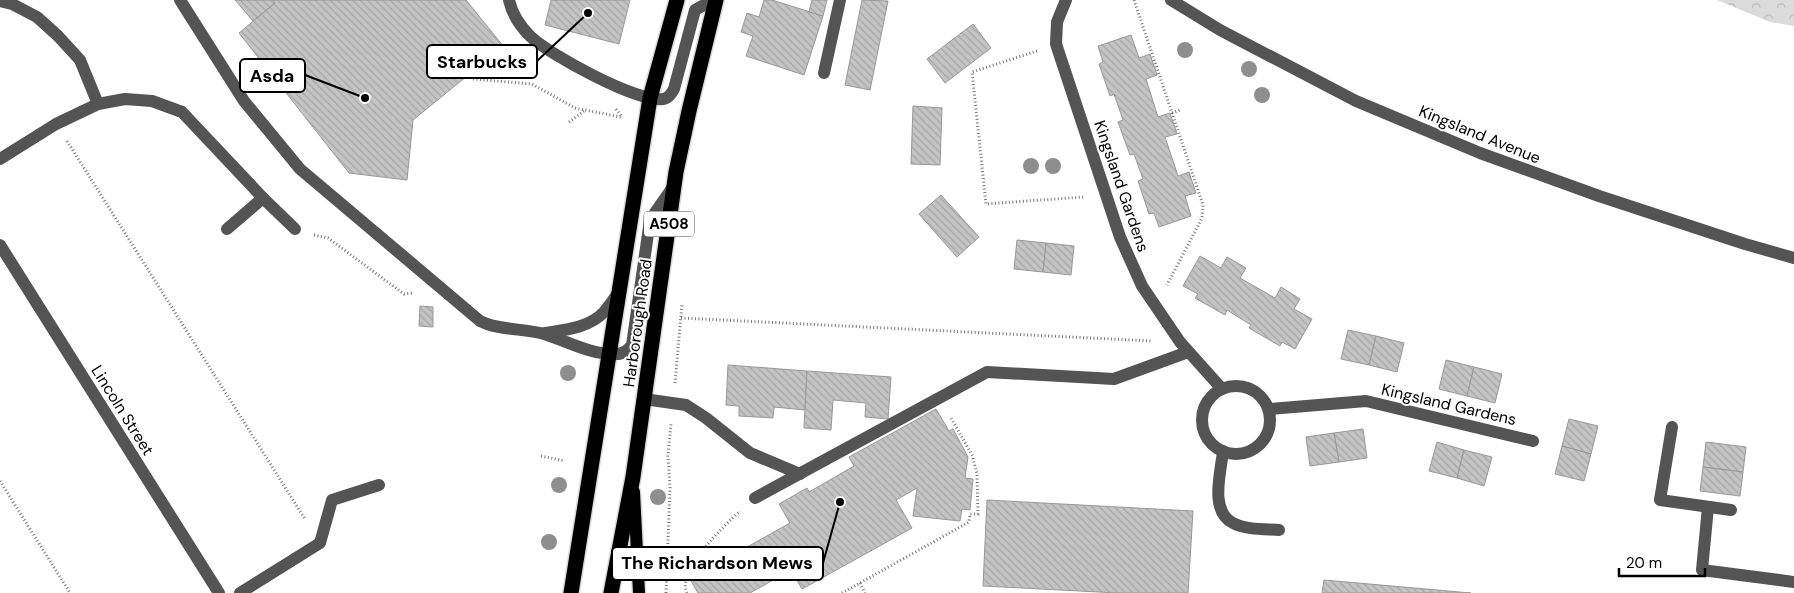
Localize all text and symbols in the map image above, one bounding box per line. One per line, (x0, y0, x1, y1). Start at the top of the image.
callout: Starbucks (427, 45, 537, 78)
text: Starbucks (437, 50, 527, 74)
callout: Asda (240, 59, 305, 92)
text: Asda (250, 64, 294, 88)
street label: Kingsland Avenue (1416, 100, 1544, 168)
street label: Kingsland Gardens (1089, 118, 1154, 255)
road number: A508 (644, 212, 694, 236)
street label: Harborough Road (618, 258, 657, 388)
street label: Lincoln Street (87, 361, 159, 459)
street label: Kingsland Gardens (1379, 379, 1518, 430)
scale bar (1619, 546, 1705, 578)
callout: The Richardson Mews (612, 547, 823, 580)
text: The Richardson Mews (621, 551, 813, 575)
text: 20 m (1626, 553, 1662, 573)

